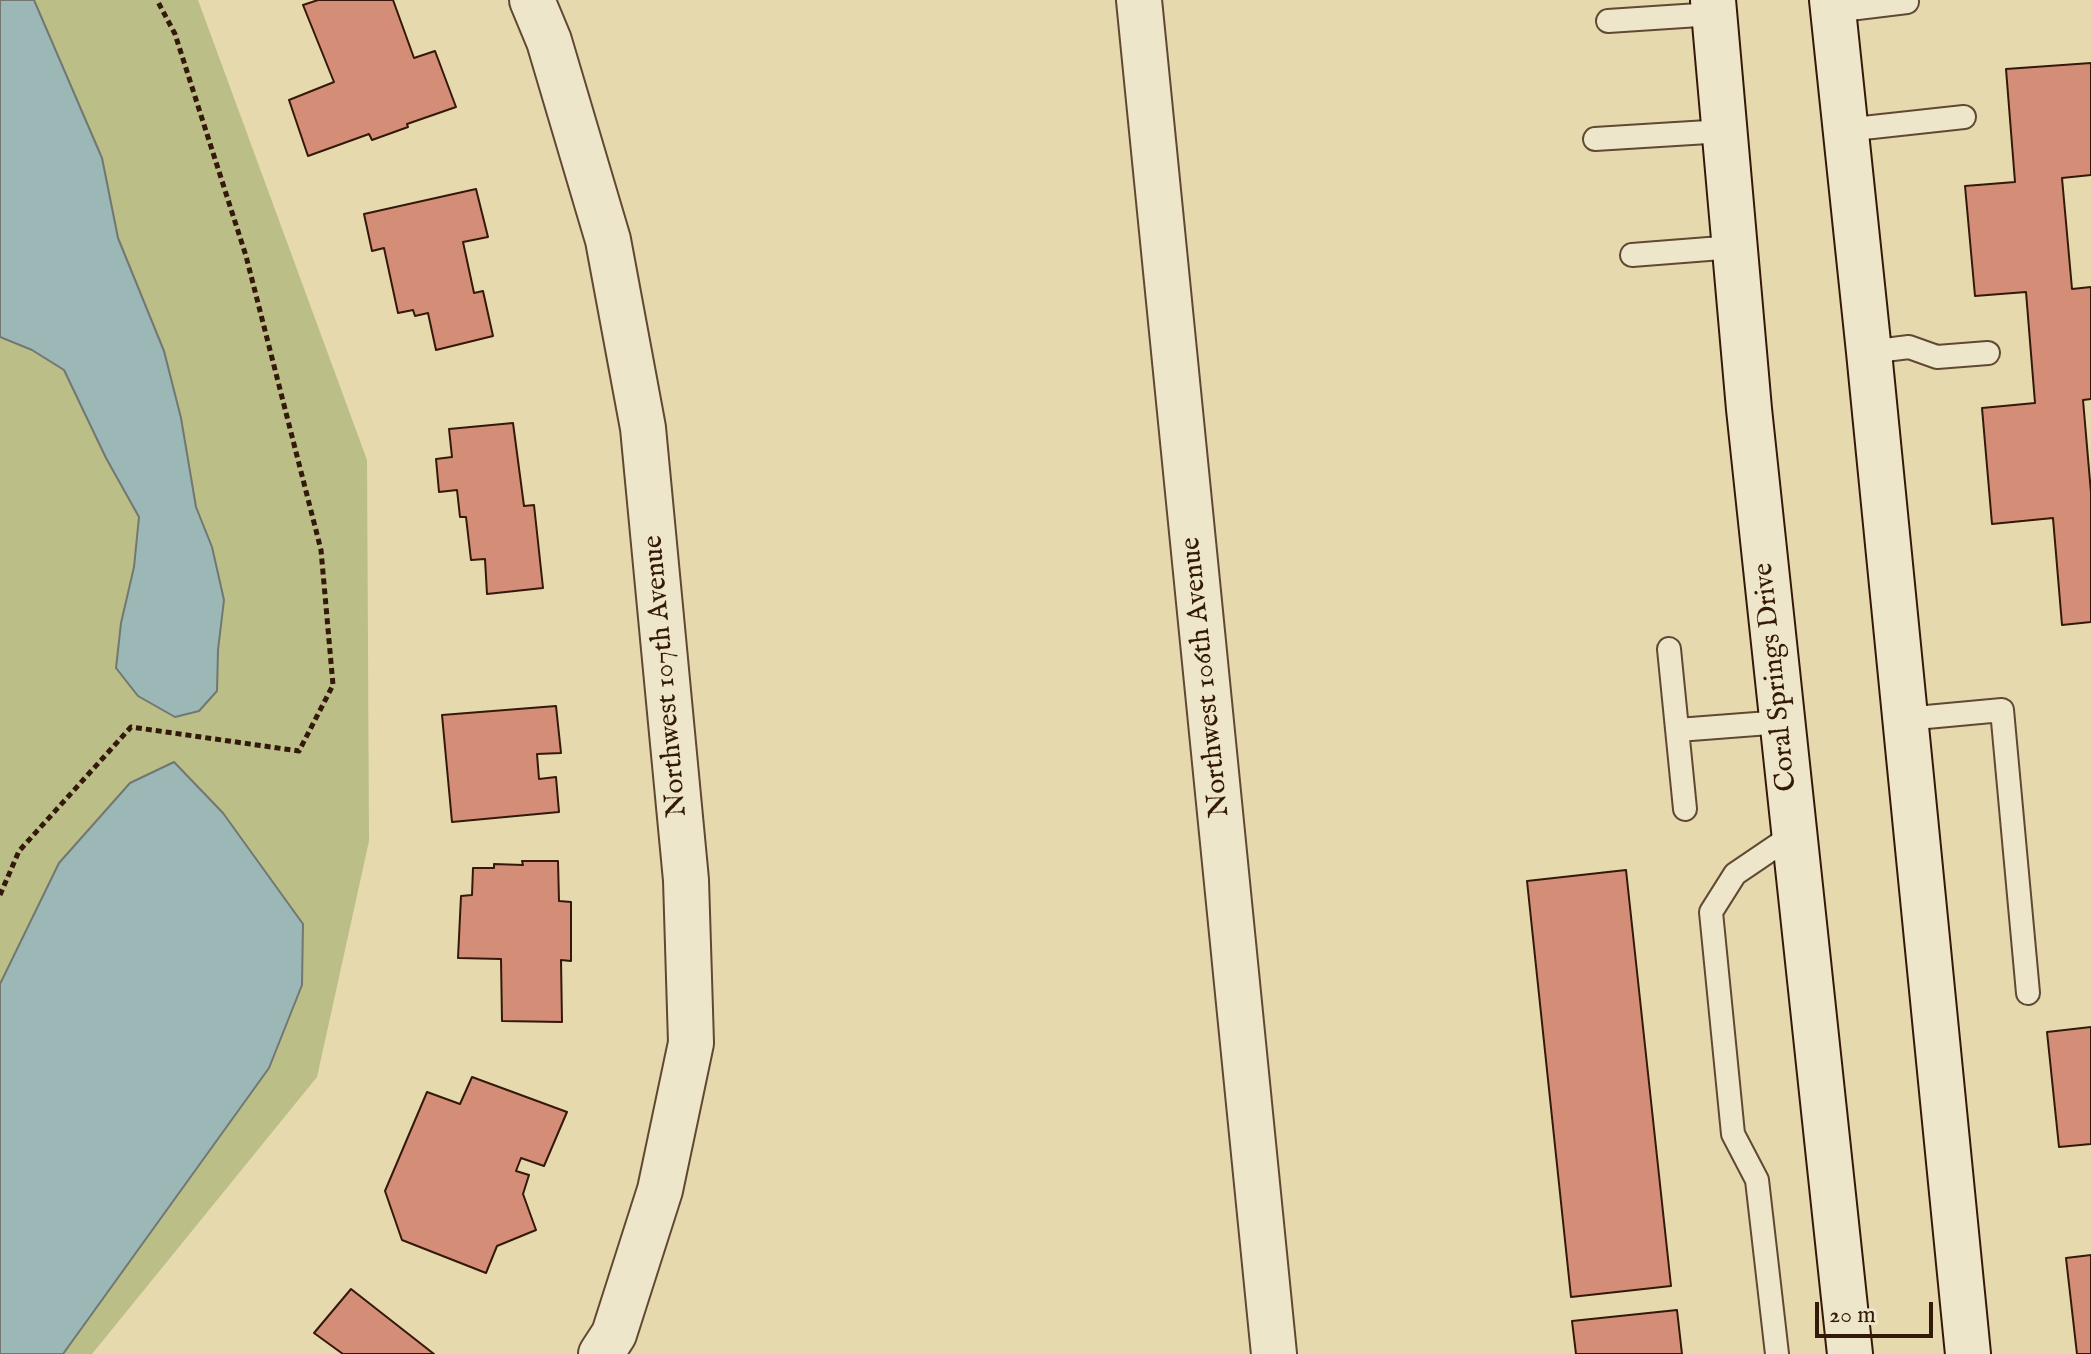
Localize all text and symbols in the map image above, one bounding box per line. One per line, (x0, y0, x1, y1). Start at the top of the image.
street label: Northwest 107th Avenue (638, 534, 696, 818)
street label: Northwest 106th Avenue (1176, 535, 1238, 819)
street label: Coral Springs Drive (1748, 561, 1806, 793)
scale bar (1819, 1286, 1937, 1336)
text: 20 m (1829, 1300, 1876, 1331)

